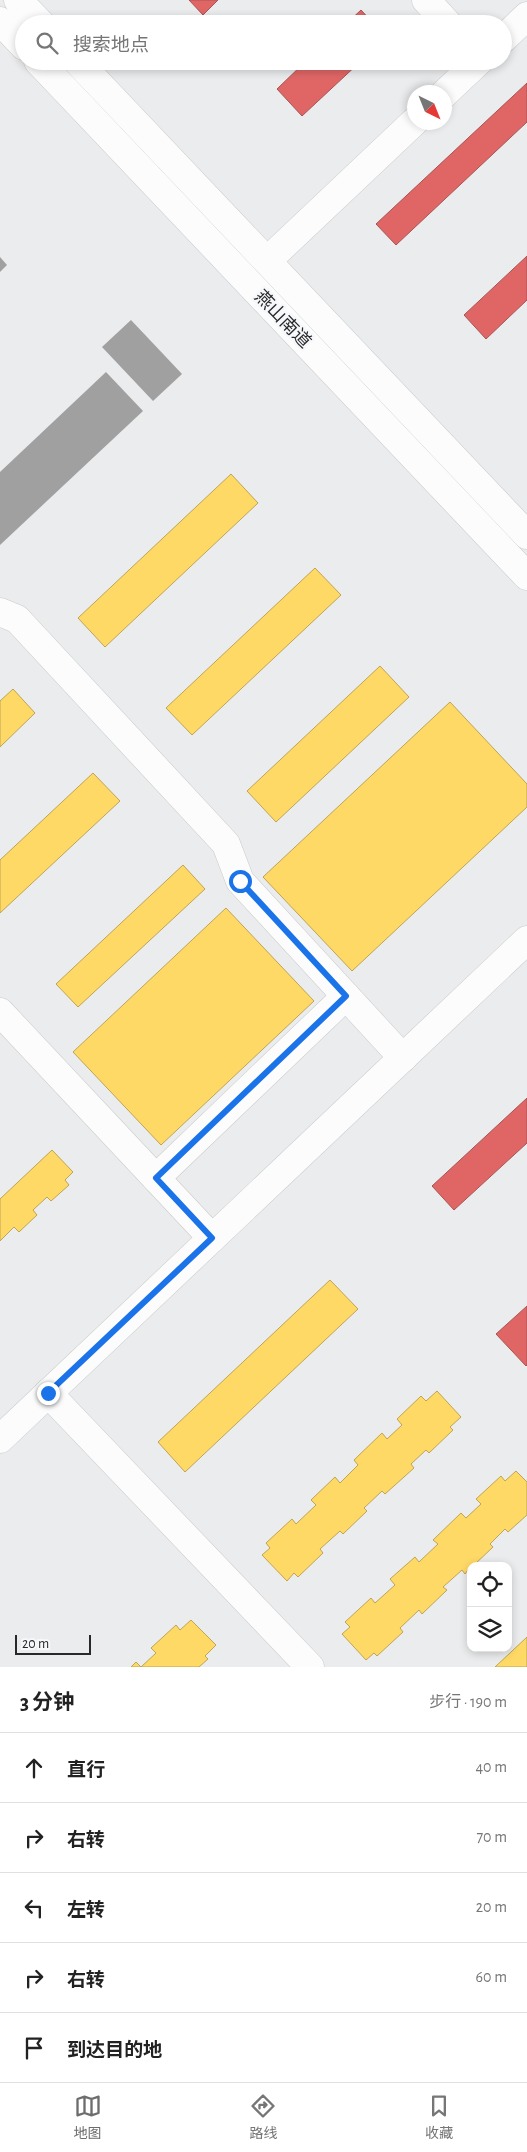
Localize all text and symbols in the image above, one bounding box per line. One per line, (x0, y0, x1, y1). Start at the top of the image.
search box (15, 15, 512, 70)
icon: search (33, 29, 61, 57)
text: 搜索地点 (73, 36, 149, 55)
north arrow (407, 85, 452, 130)
street label: 燕山南道 (251, 286, 315, 352)
route start (229, 870, 252, 893)
route end (37, 1382, 60, 1405)
map controls (467, 1562, 512, 1652)
button: locate (467, 1562, 512, 1607)
button: layers (467, 1607, 512, 1652)
scale bar (15, 1632, 91, 1655)
text: 20 m (22, 1637, 49, 1651)
text: 3 分钟 (20, 1692, 74, 1713)
text: 步行 · 190 m (429, 1694, 507, 1710)
icon: ahead (20, 1754, 48, 1782)
text: 40 m (475, 1759, 507, 1775)
text: 直行 (67, 1761, 105, 1780)
icon: right (20, 1824, 48, 1852)
text: 70 m (476, 1829, 507, 1845)
text: 右转 (67, 1831, 105, 1850)
icon: left (20, 1894, 48, 1922)
text: 20 m (476, 1899, 507, 1915)
text: 左转 (67, 1901, 105, 1920)
icon: right (20, 1964, 48, 1992)
text: 60 m (476, 1969, 507, 1985)
text: 右转 (67, 1971, 105, 1990)
icon: arrive (20, 2034, 48, 2062)
text: 到达目的地 (67, 2041, 162, 2060)
tab: 地图 (74, 2092, 102, 2143)
tab: 路线 (249, 2092, 277, 2143)
tab: 收藏 (425, 2092, 453, 2143)

